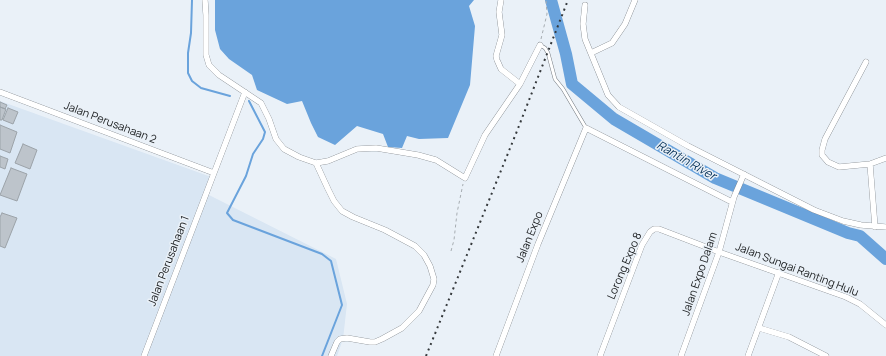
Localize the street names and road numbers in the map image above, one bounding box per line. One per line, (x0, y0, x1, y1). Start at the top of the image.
street label: Jalan Perusahaan 2 (62, 99, 158, 147)
street label: Jalan Expo (514, 210, 546, 264)
street label: Jalan Perusahaan 1 (146, 214, 192, 308)
street label: Lorong Expo 8 (605, 231, 645, 301)
street label: Jalan Expo Dalam (680, 231, 720, 317)
street label: Jalan Sungai Ranting Hulu (734, 240, 860, 300)

